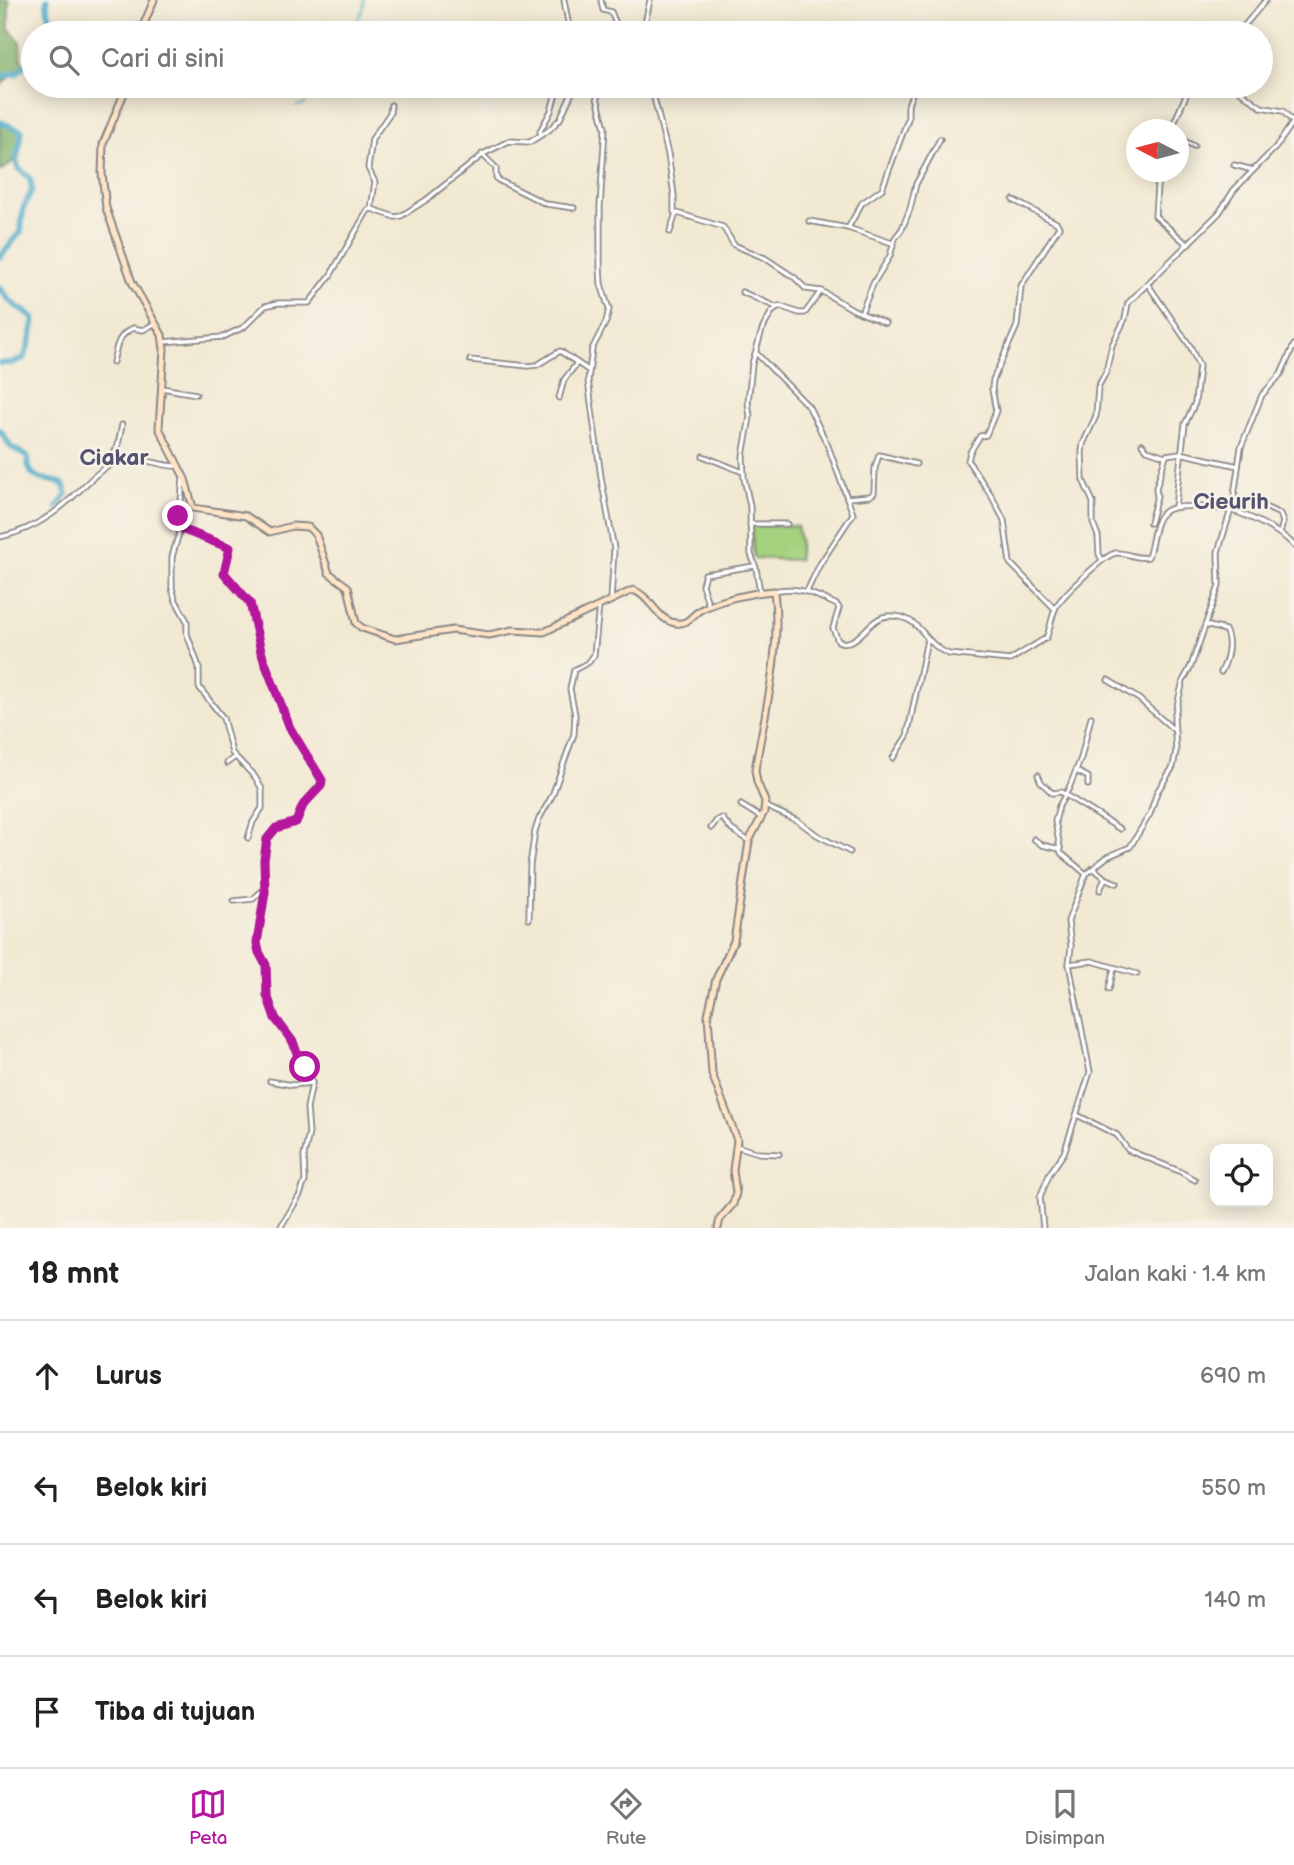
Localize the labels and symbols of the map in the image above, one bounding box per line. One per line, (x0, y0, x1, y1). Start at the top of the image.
north arrow (1126, 119, 1189, 182)
district label: Ciakar (79, 444, 149, 472)
district label: Cieurih (1193, 488, 1269, 516)
route end (162, 500, 193, 531)
route start (289, 1051, 320, 1082)

